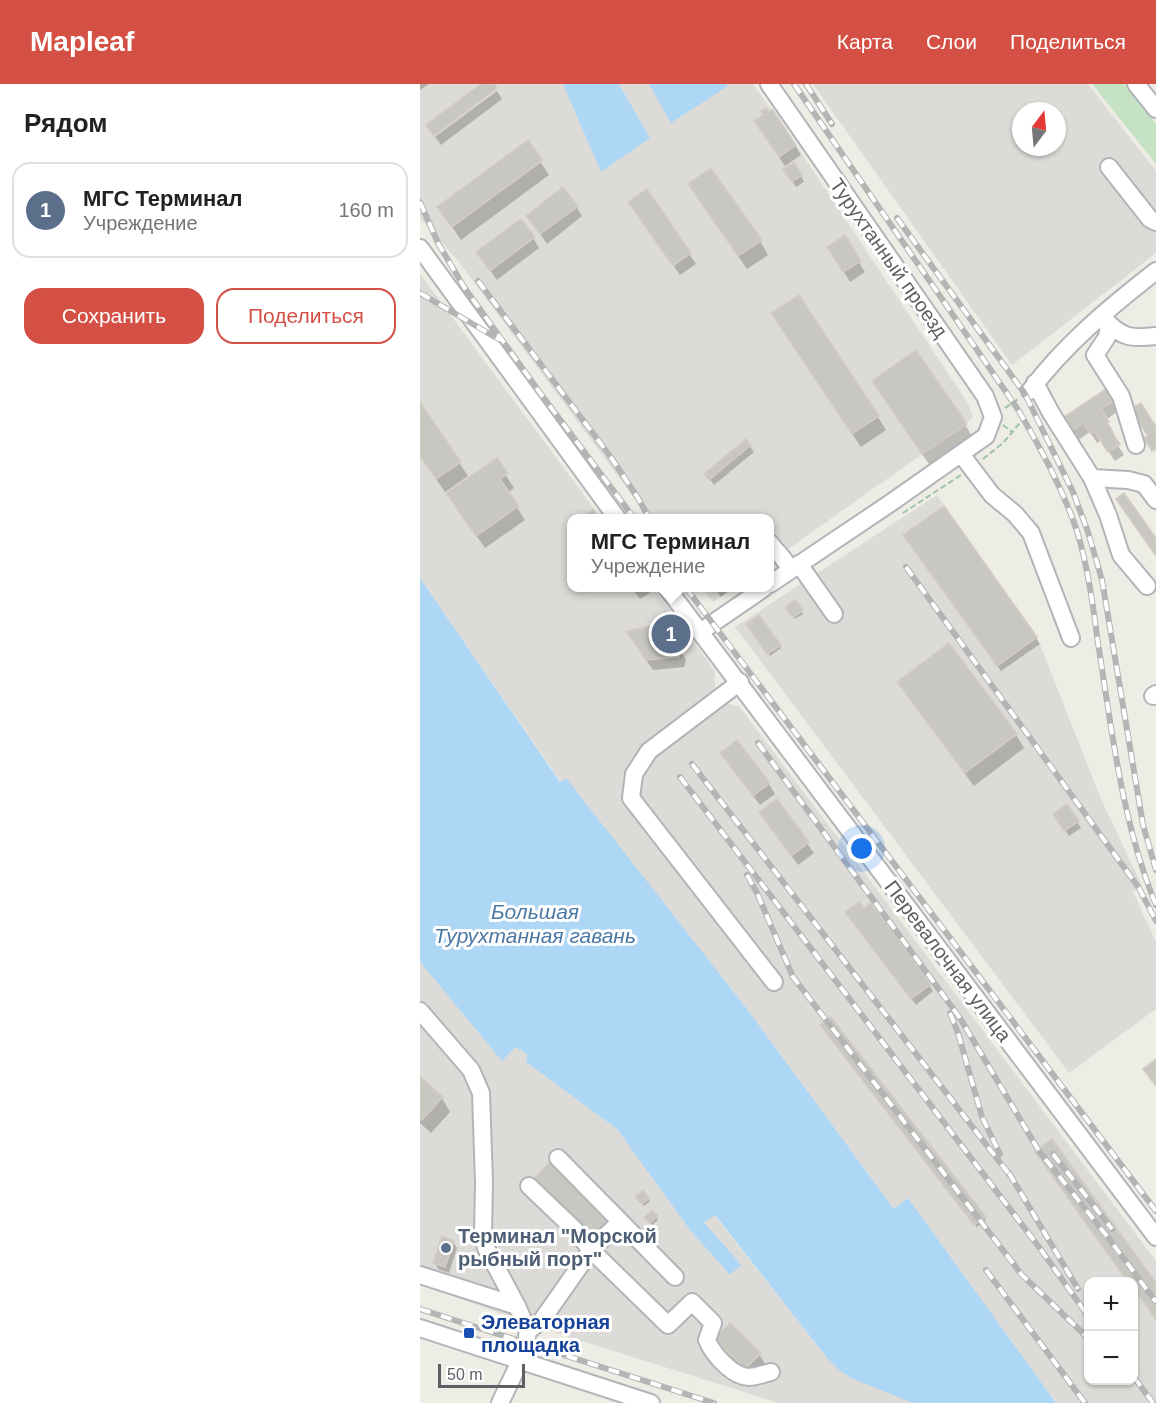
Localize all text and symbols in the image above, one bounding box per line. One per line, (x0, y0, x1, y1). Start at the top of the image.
text: Mapleaf (30, 26, 134, 57)
text: Карта (837, 30, 893, 53)
text: Слои (926, 30, 977, 53)
text: Поделиться (1010, 30, 1126, 53)
north arrow (1012, 102, 1066, 156)
text: Рядом (24, 108, 107, 138)
street label: Турухтанный проезд (826, 174, 952, 342)
text: МГС Терминал (83, 186, 243, 211)
text: 1 (40, 199, 51, 221)
text: 160 m (338, 199, 394, 221)
text: Учреждение (83, 212, 198, 234)
button: Сохранить (24, 288, 204, 344)
button: Поделиться (216, 288, 396, 344)
popup (567, 514, 774, 592)
text: МГС Терминал (591, 529, 750, 554)
text: Учреждение (591, 555, 705, 577)
pin: 1 (652, 612, 690, 656)
your location (847, 834, 876, 863)
street label: Перевалочная улица (880, 876, 1016, 1047)
water label: Большая Турухтанная гавань (434, 900, 636, 947)
place label: Терминал "Морской рыбный порт" (458, 1225, 657, 1270)
marker: Терминал "Морской рыбный порт" (439, 1241, 453, 1255)
map controls (1084, 1277, 1138, 1385)
button: + (1084, 1277, 1138, 1331)
place label: Элеваторная площадка (481, 1311, 610, 1356)
marker: Элеваторная площадка (462, 1326, 476, 1340)
button: − (1084, 1331, 1138, 1385)
scale bar (438, 1361, 525, 1388)
text: 50 m (447, 1366, 483, 1383)

